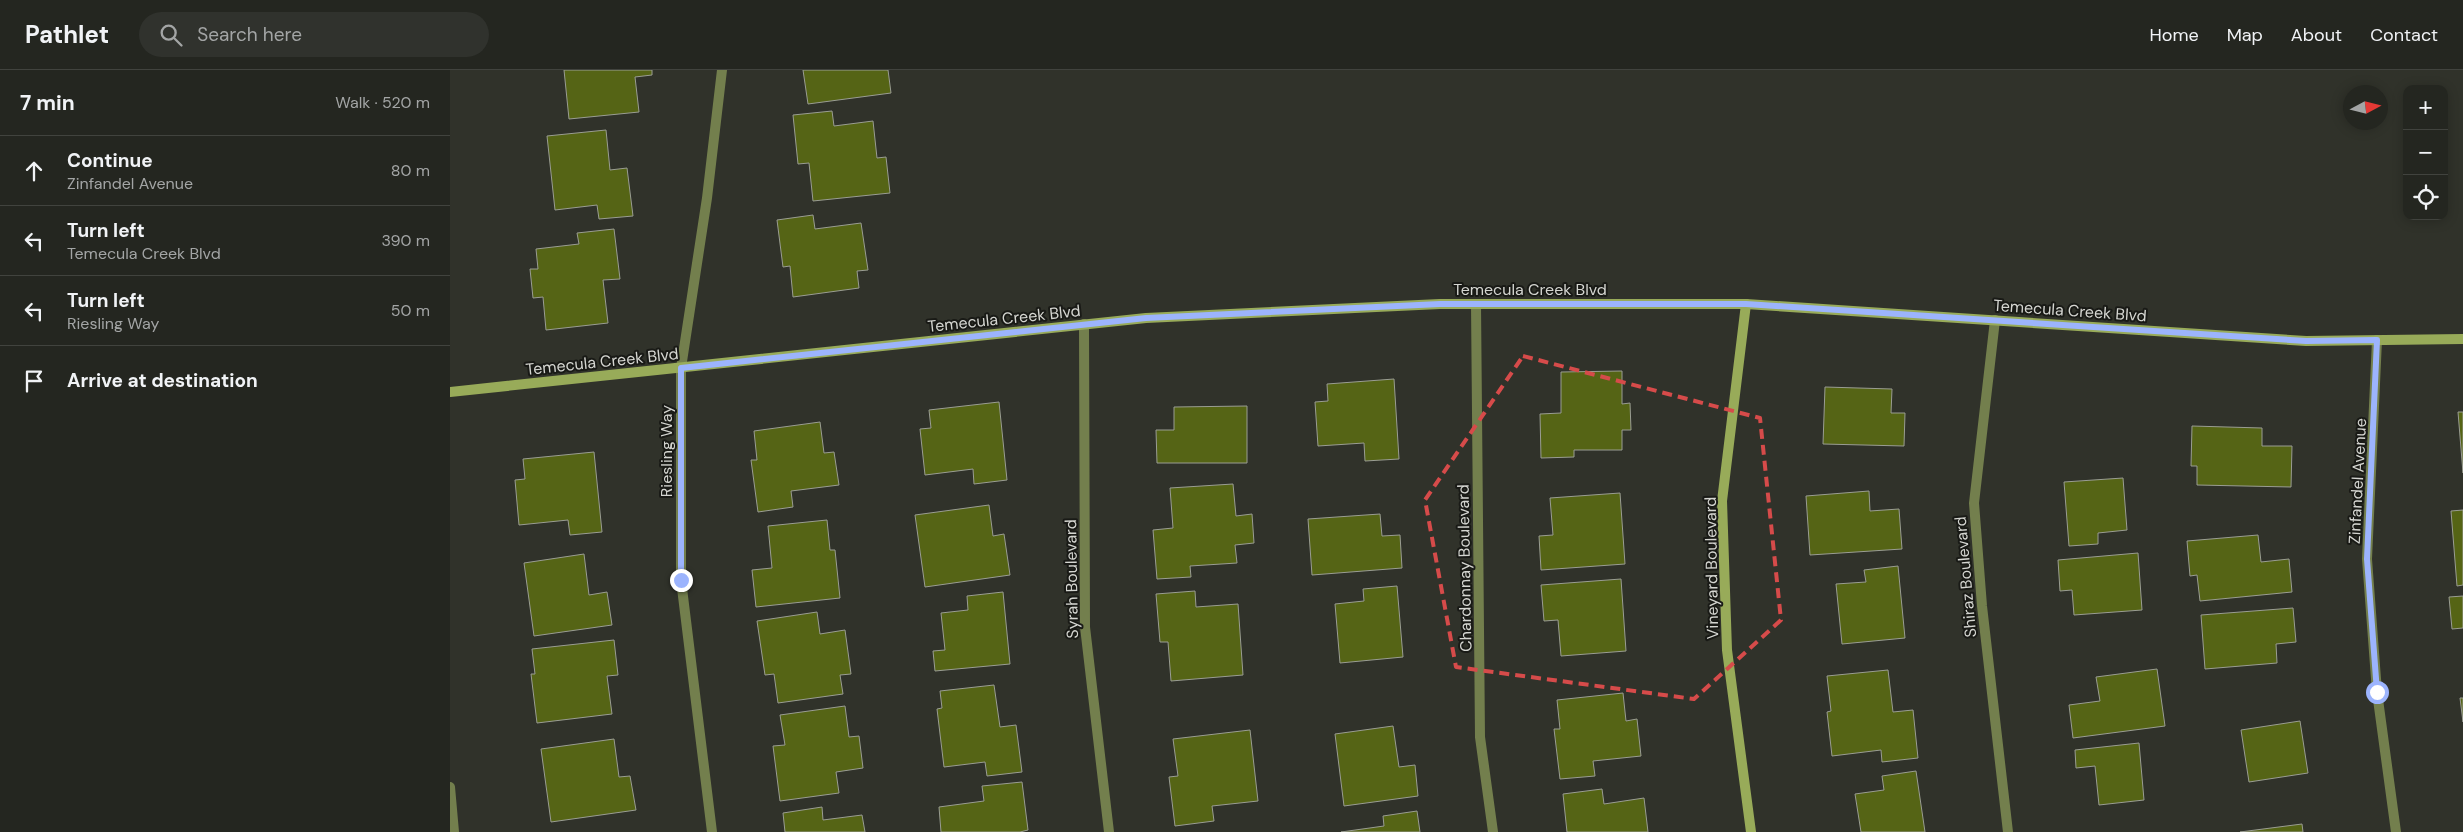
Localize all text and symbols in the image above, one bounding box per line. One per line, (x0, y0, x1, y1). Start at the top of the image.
search box (139, 12, 489, 57)
text: Pathlet (25, 19, 109, 50)
icon: search (157, 21, 185, 49)
text: Search here (197, 22, 302, 47)
text: Home (2149, 23, 2199, 47)
text: Map (2227, 23, 2263, 47)
text: About (2291, 23, 2342, 47)
text: Contact (2370, 23, 2438, 47)
north arrow (2343, 85, 2388, 130)
map controls (2403, 85, 2448, 220)
button: + (2403, 85, 2448, 130)
text: 7 min (20, 89, 75, 117)
text: Walk · 520 m (335, 92, 430, 113)
button: − (2403, 130, 2448, 175)
text: Continue (67, 148, 153, 173)
icon: ahead (20, 157, 48, 185)
text: 80 m (391, 160, 430, 181)
text: Zinfandel Avenue (67, 173, 193, 194)
button: locate (2403, 175, 2448, 220)
text: Turn left (67, 218, 145, 243)
icon: left (20, 227, 48, 255)
text: 390 m (382, 230, 430, 251)
text: Temecula Creek Blvd (67, 243, 221, 264)
street label: Temecula Creek Blvd (1453, 279, 1607, 300)
text: Turn left (67, 288, 145, 313)
street label: Temecula Creek Blvd (1993, 295, 2147, 326)
icon: left (20, 297, 48, 325)
text: 50 m (391, 300, 430, 321)
street label: Temecula Creek Blvd (927, 300, 1082, 337)
text: Riesling Way (67, 313, 159, 334)
street label: Temecula Creek Blvd (525, 343, 680, 380)
icon: arrive (20, 367, 48, 395)
text: Arrive at destination (67, 368, 258, 393)
street label: Riesling Way (656, 405, 677, 497)
street label: Zinfandel Avenue (2344, 418, 2371, 544)
street label: Chardonnay Boulevard (1453, 484, 1476, 652)
street label: Vineyard Boulevard (1700, 497, 1723, 639)
street label: Shiraz Boulevard (1950, 515, 1981, 638)
street label: Syrah Boulevard (1060, 519, 1083, 639)
route end (670, 569, 693, 592)
route start (2366, 681, 2389, 704)

